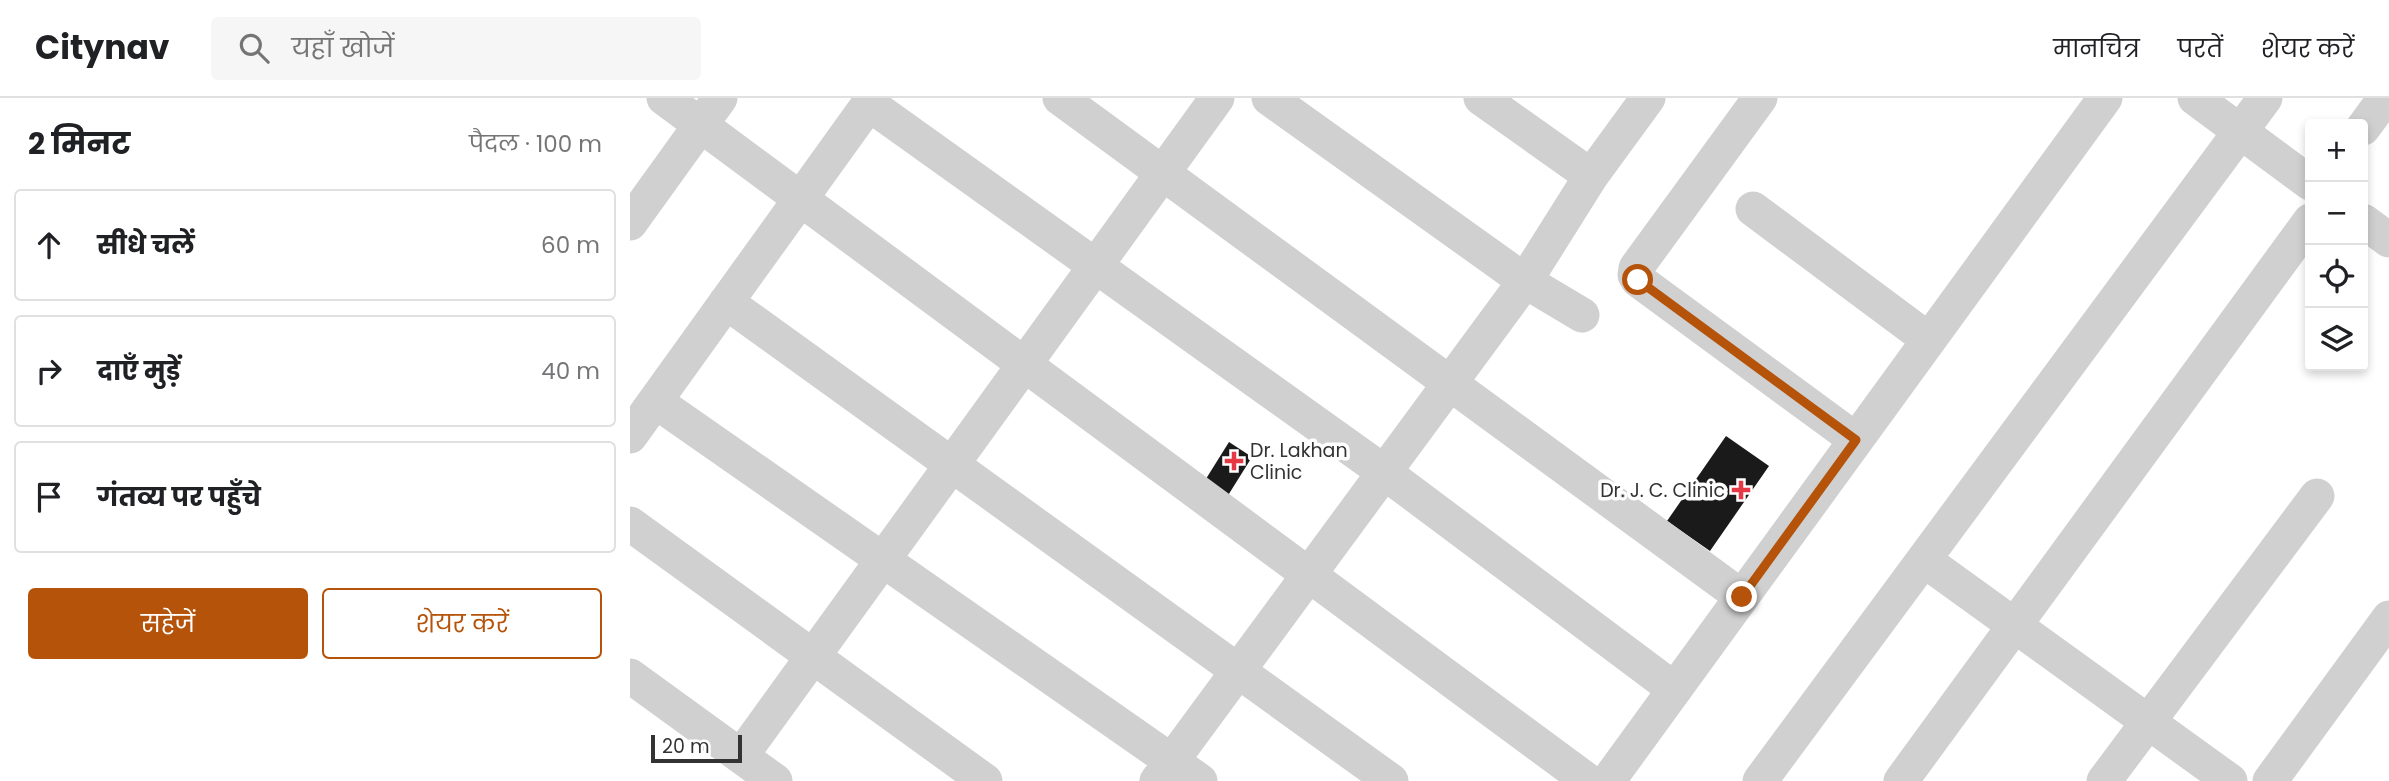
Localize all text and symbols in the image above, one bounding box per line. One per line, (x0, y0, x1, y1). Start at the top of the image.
search box (211, 17, 701, 80)
text: Citynav (35, 24, 169, 71)
icon: search (235, 29, 273, 67)
text: यहाँ खोजें (291, 30, 394, 66)
text: मानचित्र (2053, 32, 2140, 65)
text: परतें (2178, 32, 2223, 65)
text: शेयर करें (2261, 32, 2354, 65)
map controls (2305, 119, 2368, 371)
button: + (2305, 119, 2368, 182)
text: 2 मिनट (28, 122, 130, 165)
text: पैदल · 100 m (469, 128, 602, 160)
button: − (2305, 182, 2368, 245)
icon: ahead (30, 226, 68, 264)
text: सीधे चलें (97, 227, 195, 263)
text: 60 m (541, 229, 600, 261)
button: locate (2305, 245, 2368, 308)
route start (1622, 264, 1653, 295)
button: layers (2305, 308, 2368, 371)
icon: right (30, 352, 68, 390)
text: दाएँ मुड़ें (97, 353, 180, 389)
text: 40 m (541, 355, 600, 387)
place label: Dr. Lakhan Clinic (1250, 437, 1348, 486)
marker: Dr. Lakhan Clinic (1224, 451, 1244, 471)
place label: Dr. J. C. Clinic (1600, 477, 1725, 504)
icon: arrive (30, 478, 68, 516)
text: गंतव्य पर पहुँचे (97, 479, 261, 515)
marker: Dr. J. C. Clinic (1731, 480, 1751, 500)
route end (1726, 581, 1757, 612)
button: सहेजें (28, 588, 308, 659)
button: शेयर करें (322, 588, 602, 659)
scale bar (651, 732, 742, 764)
text: 20 m (662, 733, 710, 760)

